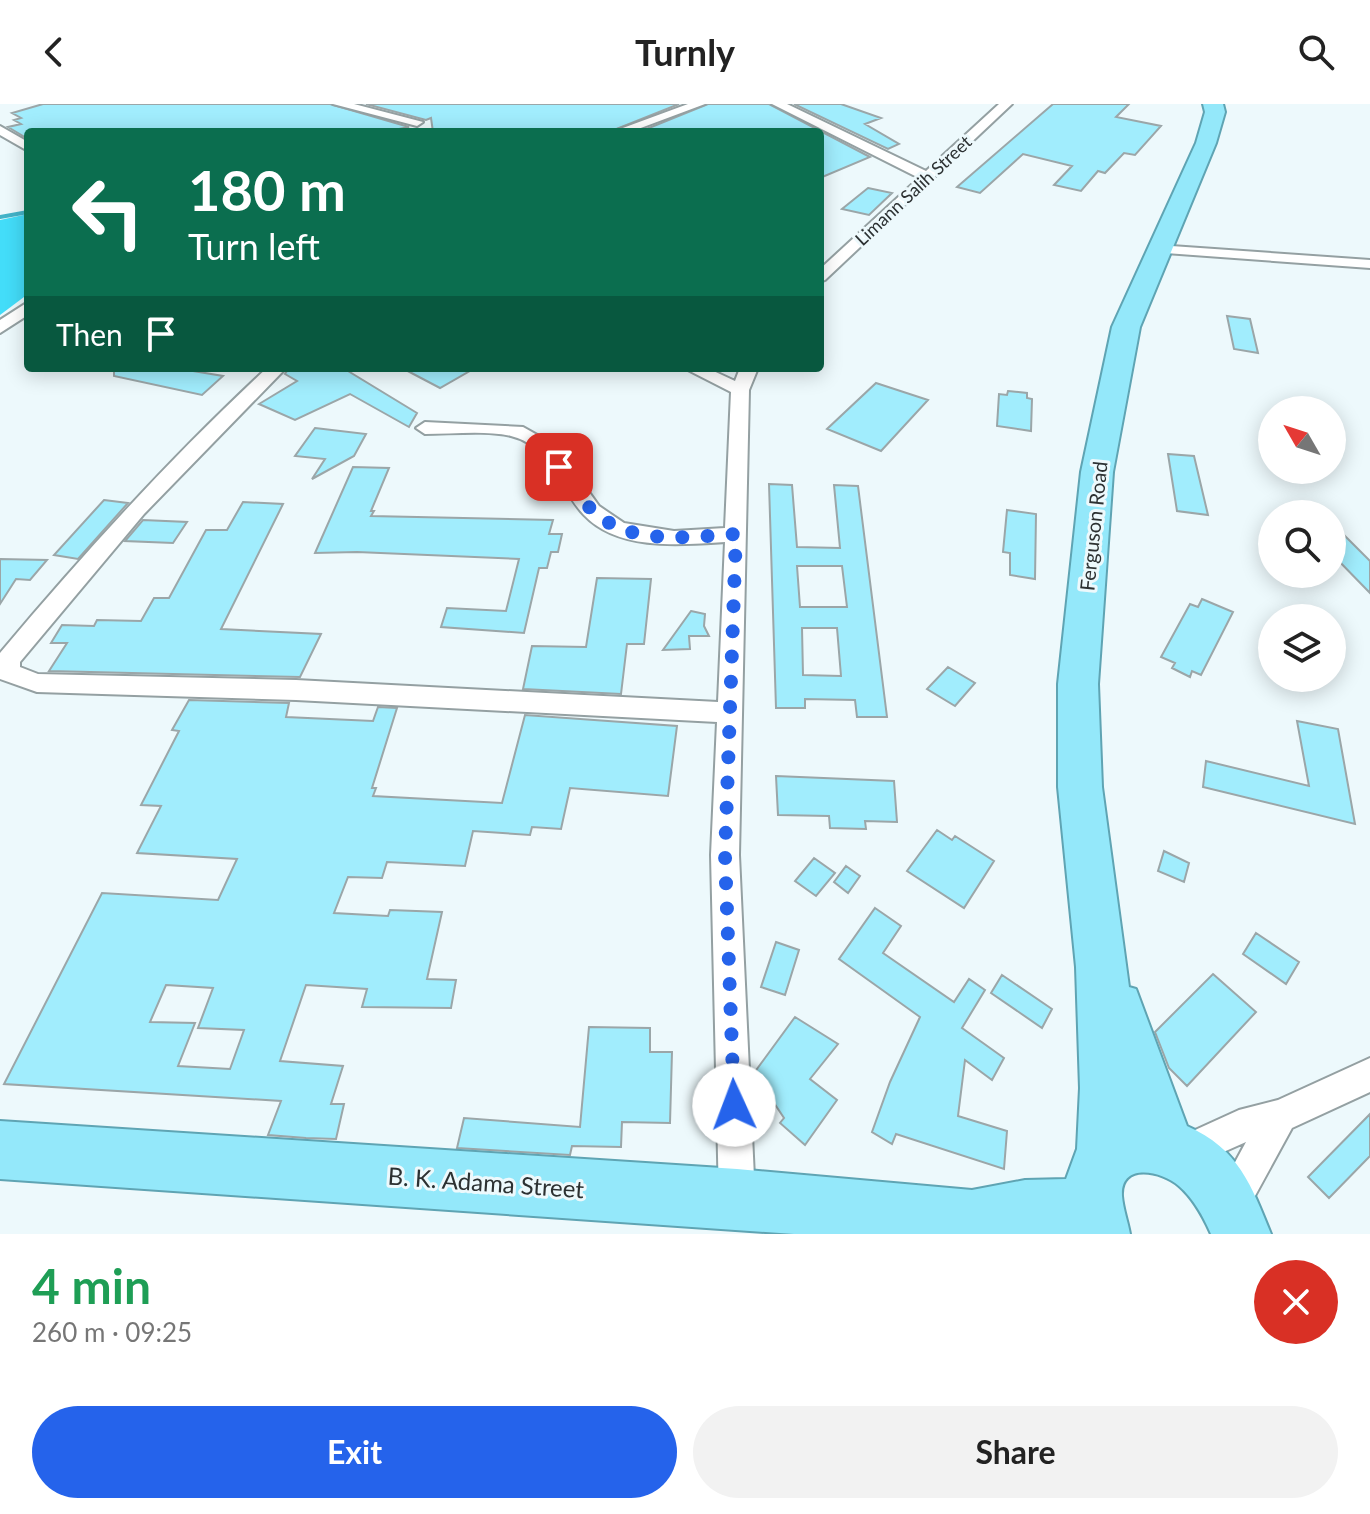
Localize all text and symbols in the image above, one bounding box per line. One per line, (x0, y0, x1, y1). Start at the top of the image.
icon: back (32, 30, 76, 74)
text: Turnly (635, 30, 735, 74)
icon: search (1294, 30, 1338, 74)
street label: Limann Salih Street (850, 130, 976, 250)
text: 180 m (188, 156, 346, 223)
icon: left (56, 160, 160, 264)
text: Turn left (188, 224, 320, 268)
icon: arrive (139, 312, 183, 356)
text: Then (56, 316, 123, 352)
north arrow (1258, 396, 1346, 484)
map controls (1258, 396, 1346, 692)
pin (525, 433, 593, 501)
icon: arrive (537, 445, 581, 489)
street label: Ferguson Road (1074, 460, 1112, 592)
button: search (1258, 500, 1346, 588)
button: layers (1258, 604, 1346, 692)
position arrow (692, 1063, 776, 1147)
street label: B. K. Adama Street (387, 1161, 585, 1203)
text: 4 min (32, 1257, 151, 1314)
button: close (1254, 1260, 1338, 1344)
text: 260 m · 09:25 (32, 1316, 192, 1348)
button: Exit (32, 1406, 677, 1498)
button: Share (693, 1406, 1338, 1498)

